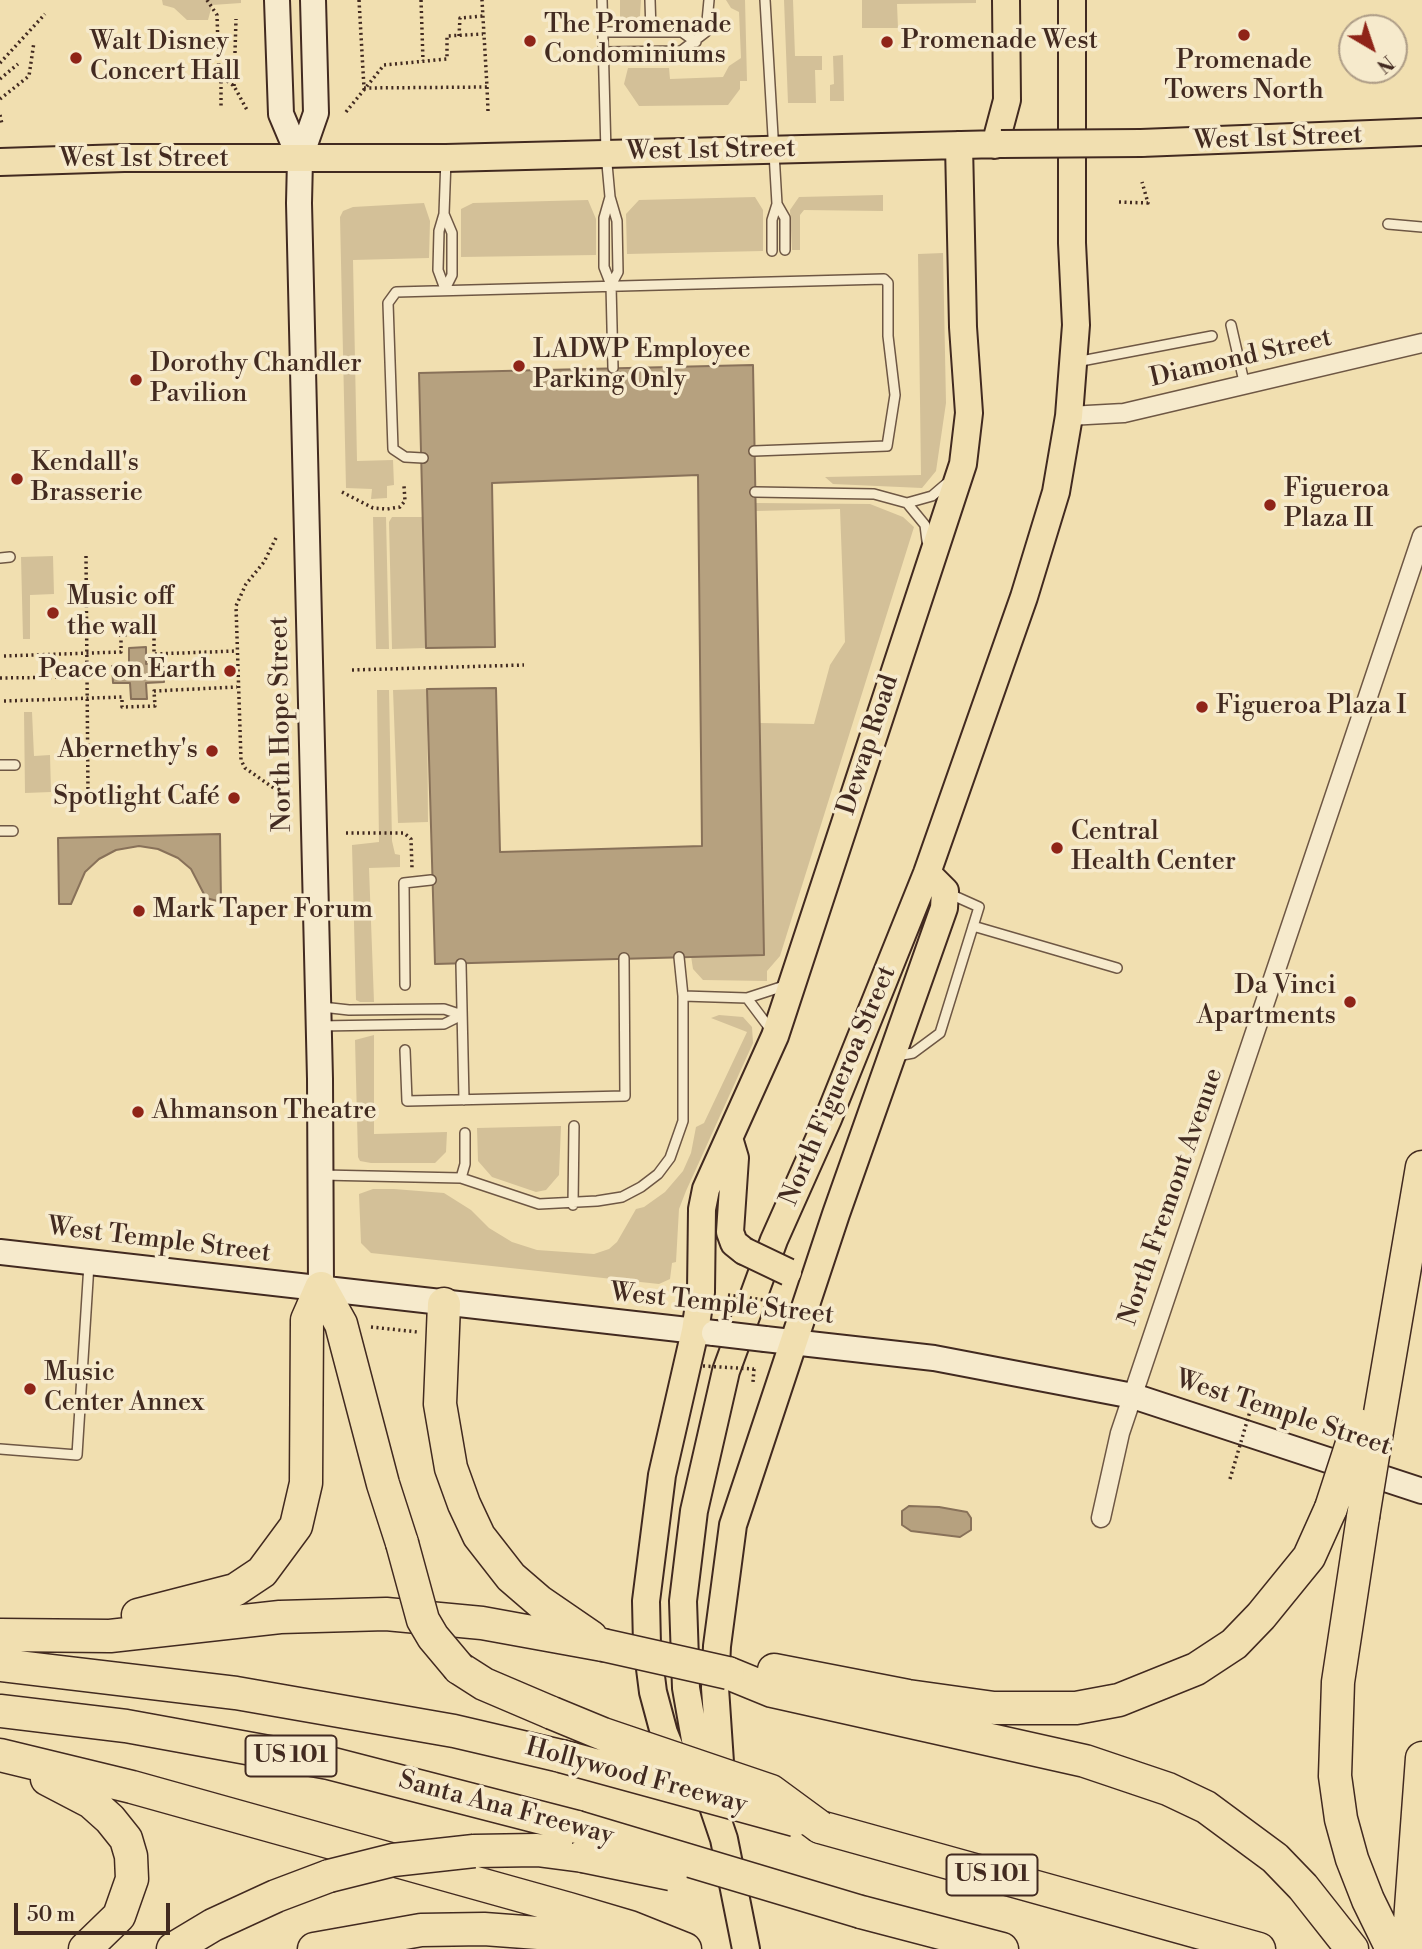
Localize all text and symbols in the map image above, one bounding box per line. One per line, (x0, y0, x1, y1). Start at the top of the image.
place label: The Promenade Condominiums (544, 10, 732, 72)
north arrow (1338, 14, 1408, 84)
place label: Promenade West (901, 26, 1098, 58)
place label: Walt Disney Concert Hall (90, 27, 240, 88)
marker: Promenade Towers North (1236, 27, 1252, 43)
marker: The Promenade Condominiums (522, 33, 538, 49)
marker: Promenade West (879, 34, 895, 50)
place label: Promenade Towers North (1164, 46, 1324, 108)
marker: Walt Disney Concert Hall (68, 50, 84, 66)
text: N (1372, 50, 1398, 78)
street label: West 1st Street (1193, 120, 1363, 158)
street label: West 1st Street (626, 134, 796, 168)
street label: West 1st Street (59, 144, 229, 176)
street label: Diamond Street (1147, 323, 1335, 395)
place label: LADWP Employee Parking Only (533, 335, 751, 396)
place label: Dorothy Chandler Pavilion (150, 349, 362, 410)
marker: LADWP Employee Parking Only (511, 358, 527, 374)
marker: Dorothy Chandler Pavilion (128, 372, 144, 388)
place label: Kendall's Brasserie (31, 448, 143, 510)
marker: Kendall's Brasserie (9, 471, 25, 487)
place label: Figueroa Plaza II (1284, 474, 1389, 536)
marker: Figueroa Plaza II (1262, 497, 1278, 513)
place label: Music off the wall (67, 582, 174, 644)
marker: Music off the wall (45, 605, 61, 621)
street label: North Hope Street (265, 616, 299, 832)
place label: Peace on Earth (38, 655, 216, 687)
marker: Peace on Earth (222, 663, 238, 679)
street label: Dewap Road (832, 671, 906, 819)
place label: Figueroa Plaza I (1216, 691, 1406, 723)
marker: Figueroa Plaza I (1194, 699, 1210, 715)
place label: Abernethy's (58, 735, 198, 767)
marker: Abernethy's (204, 743, 220, 759)
place label: Spotlight Café (53, 782, 220, 814)
marker: Spotlight Café (226, 790, 242, 806)
place label: Central Health Center (1071, 817, 1236, 878)
marker: Central Health Center (1049, 840, 1065, 856)
place label: Mark Taper Forum (153, 895, 373, 927)
marker: Mark Taper Forum (131, 903, 147, 919)
street label: North Figueroa Street (774, 961, 904, 1211)
place label: Da Vinci Apartments (1197, 971, 1336, 1032)
marker: Da Vinci Apartments (1342, 994, 1358, 1010)
street label: North Fremont Avenue (1113, 1064, 1231, 1330)
place label: Ahmanson Theatre (152, 1096, 377, 1128)
marker: Ahmanson Theatre (130, 1104, 146, 1120)
street label: West Temple Street (46, 1212, 272, 1270)
street label: West Temple Street (609, 1278, 835, 1332)
place label: Music Center Annex (44, 1358, 204, 1420)
street label: West Temple Street (1171, 1364, 1395, 1464)
marker: Music Center Annex (22, 1381, 38, 1397)
street label: Hollywood Freeway (522, 1732, 750, 1822)
road number: US 101 (246, 1736, 336, 1776)
street label: Santa Ana Freeway (395, 1765, 617, 1853)
road number: US 101 (946, 1854, 1038, 1896)
scale bar (18, 1890, 173, 1934)
text: 50 m (27, 1902, 75, 1928)

